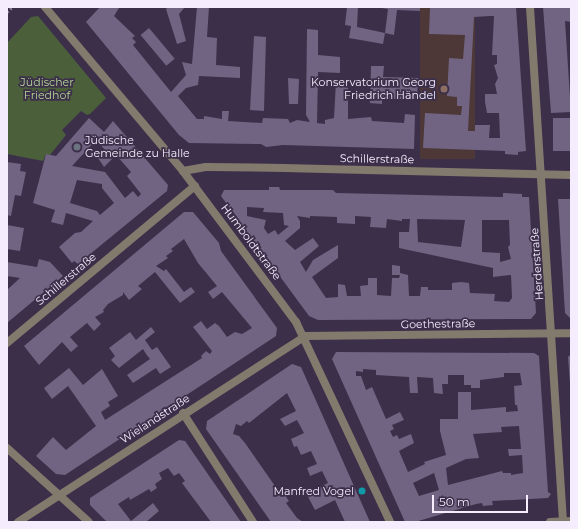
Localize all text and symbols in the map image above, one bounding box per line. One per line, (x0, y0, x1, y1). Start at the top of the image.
park label: Jüdischer Friedhof (20, 76, 74, 102)
place label: Konservatorium Georg Friedrich Händel (311, 76, 436, 102)
marker: Konservatorium Georg Friedrich Händel (439, 84, 449, 94)
place label: Jüdische Gemeinde zu Halle (85, 134, 190, 160)
marker: Jüdische Gemeinde zu Halle (72, 142, 82, 152)
street label: Schillerstraße (340, 152, 414, 166)
street label: Humboldtstraße (218, 202, 284, 282)
street label: Herderstraße (528, 227, 546, 301)
street label: Schillerstraße (33, 250, 99, 308)
street label: Goethestraße (400, 317, 476, 331)
street label: Wielandstraße (118, 392, 192, 446)
place label: Manfred Vogel (273, 484, 354, 498)
marker: Manfred Vogel (357, 486, 367, 496)
scale bar (434, 487, 530, 513)
text: 50 m (439, 494, 470, 509)

